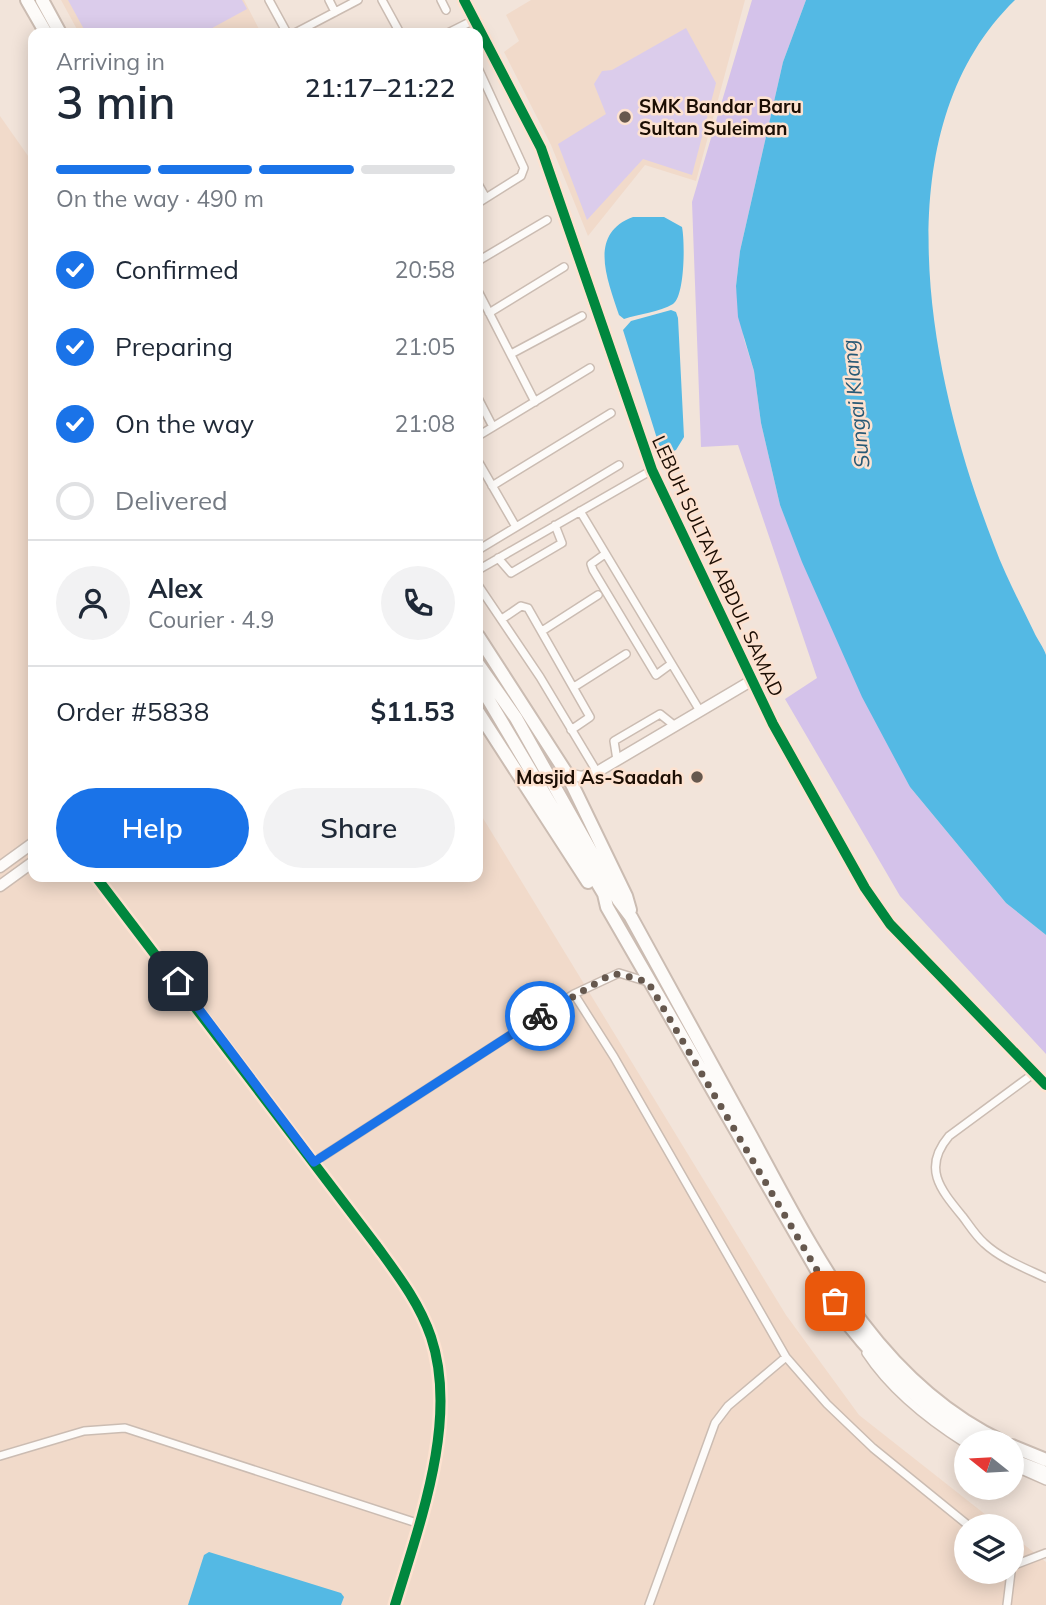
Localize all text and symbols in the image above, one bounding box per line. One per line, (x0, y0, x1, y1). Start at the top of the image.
text: Arriving in (56, 47, 165, 76)
text: 21:17–21:22 (305, 71, 455, 104)
text: 3 min (56, 73, 175, 131)
place label: SMK Bandar Baru Sultan Suleiman (639, 94, 802, 140)
marker: SMK Bandar Baru Sultan Suleiman (617, 109, 633, 125)
text: On the way · 490 m (56, 184, 264, 213)
icon: check (56, 251, 94, 289)
text: Confirmed (115, 253, 239, 286)
text: 20:58 (395, 255, 455, 284)
icon: check (56, 328, 94, 366)
text: Preparing (115, 330, 233, 363)
text: 21:05 (395, 332, 455, 361)
water label: Sungai Klang (835, 338, 875, 470)
icon: check (56, 405, 94, 443)
text: On the way (115, 407, 254, 440)
text: 21:08 (395, 409, 455, 438)
street label: LEBUH SULTAN ABDUL SAMAD (647, 432, 789, 700)
text: Delivered (115, 484, 228, 517)
button: person (56, 566, 130, 640)
button: phone (381, 566, 455, 640)
text: Alex (148, 572, 203, 605)
text: Courier · 4.9 (148, 605, 274, 634)
text: Order #5838 (56, 695, 209, 728)
text: $11.53 (371, 695, 455, 728)
place label: Masjid As-Saadah (516, 765, 683, 789)
marker: Masjid As-Saadah (689, 769, 705, 785)
button: Help (56, 788, 249, 868)
button: Share (263, 788, 455, 868)
pin (148, 951, 208, 1011)
icon: home (159, 962, 197, 1000)
courier (505, 981, 575, 1051)
icon: bike (521, 997, 559, 1035)
pin (805, 1271, 865, 1331)
icon: bag (816, 1282, 854, 1320)
north arrow (954, 1430, 1024, 1500)
map controls (954, 1430, 1024, 1584)
button: layers (954, 1514, 1024, 1584)

